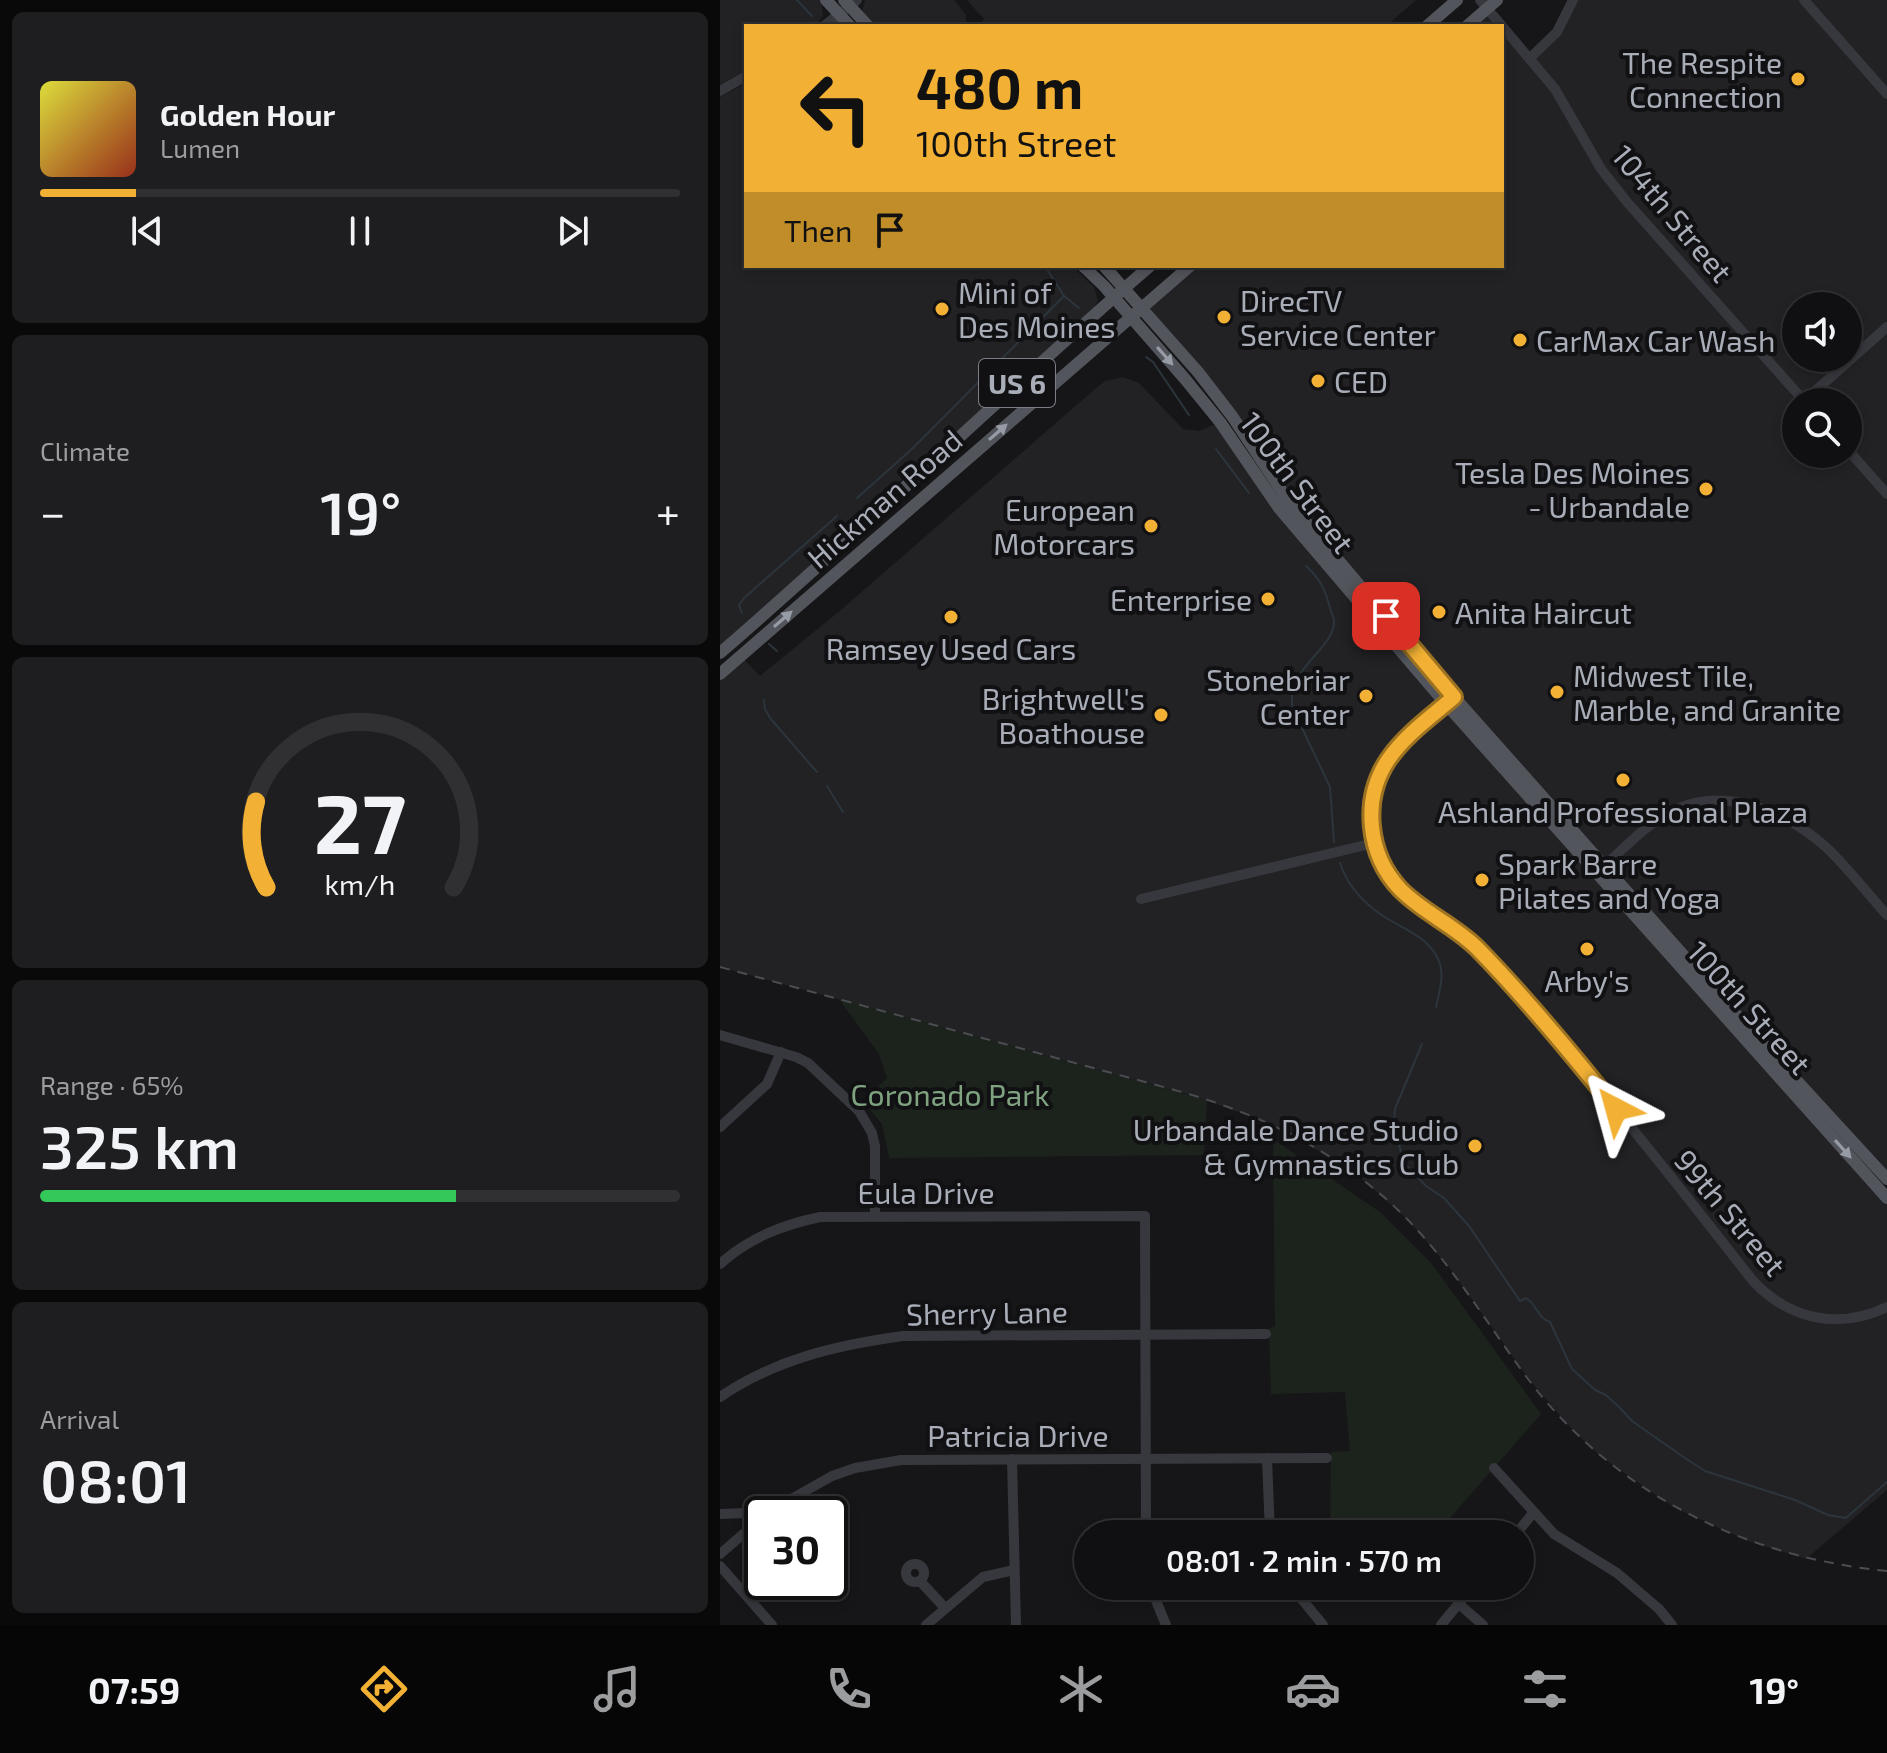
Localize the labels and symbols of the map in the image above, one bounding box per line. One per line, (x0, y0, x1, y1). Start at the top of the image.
place label: The Respite Connection (1622, 44, 1782, 114)
marker: The Respite Connection (1789, 70, 1807, 88)
street label: 104th Street (1605, 137, 1741, 289)
place label: Mini of Des Moines (958, 274, 1116, 344)
place label: DirecTV Service Center (1240, 282, 1436, 352)
marker: Mini of Des Moines (933, 300, 951, 318)
marker: DirecTV Service Center (1215, 308, 1233, 326)
place label: CarMax Car Wash (1536, 322, 1775, 358)
marker: CarMax Car Wash (1511, 331, 1529, 349)
one-way arrow (1156, 347, 1174, 366)
road number: US 6 (979, 359, 1055, 407)
place label: CED (1334, 363, 1388, 399)
marker: CED (1309, 372, 1327, 390)
street label: 100th Street (1233, 404, 1363, 560)
street label: Hickman Road (799, 421, 969, 575)
one-way arrow (988, 424, 1008, 441)
place label: Tesla Des Moines - Urbandale (1455, 454, 1690, 524)
marker: Tesla Des Moines - Urbandale (1697, 480, 1715, 498)
place label: European Motorcars (993, 491, 1135, 561)
marker: European Motorcars (1142, 517, 1160, 535)
place label: Enterprise (1110, 581, 1252, 617)
pin (1352, 582, 1420, 650)
marker: Enterprise (1259, 590, 1277, 608)
place label: Anita Haircut (1455, 594, 1632, 630)
marker: Anita Haircut (1430, 603, 1448, 621)
marker: Ramsey Used Cars (942, 608, 960, 626)
one-way arrow (773, 611, 793, 628)
place label: Ramsey Used Cars (826, 630, 1076, 666)
place label: Midwest Tile, Marble, and Granite (1573, 657, 1841, 727)
place label: Stonebriar Center (1206, 661, 1350, 731)
place label: Brightwell's Boathouse (982, 680, 1145, 750)
marker: Midwest Tile, Marble, and Granite (1548, 683, 1566, 701)
marker: Stonebriar Center (1357, 687, 1375, 705)
marker: Brightwell's Boathouse (1152, 706, 1170, 724)
marker: Ashland Professional Plaza (1614, 771, 1632, 789)
place label: Ashland Professional Plaza (1438, 793, 1808, 829)
place label: Spark Barre Pilates and Yoga (1498, 845, 1720, 915)
marker: Spark Barre Pilates and Yoga (1473, 871, 1491, 889)
street label: 100th Street (1681, 933, 1819, 1081)
marker: Arby's (1578, 940, 1596, 958)
place label: Arby's (1544, 962, 1630, 998)
position arrow (1574, 1067, 1658, 1151)
park label: Coronado Park (851, 1076, 1050, 1112)
place label: Urbandale Dance Studio & Gymnastics Club (1133, 1111, 1459, 1181)
marker: Urbandale Dance Studio & Gymnastics Club (1466, 1137, 1484, 1155)
one-way arrow (1834, 1139, 1851, 1159)
street label: 99th Street (1668, 1142, 1794, 1282)
street label: Eula Drive (857, 1174, 995, 1210)
street label: Sherry Lane (906, 1293, 1068, 1331)
street label: Patricia Drive (927, 1417, 1109, 1453)
speed limit sign: 30 (744, 1496, 848, 1600)

